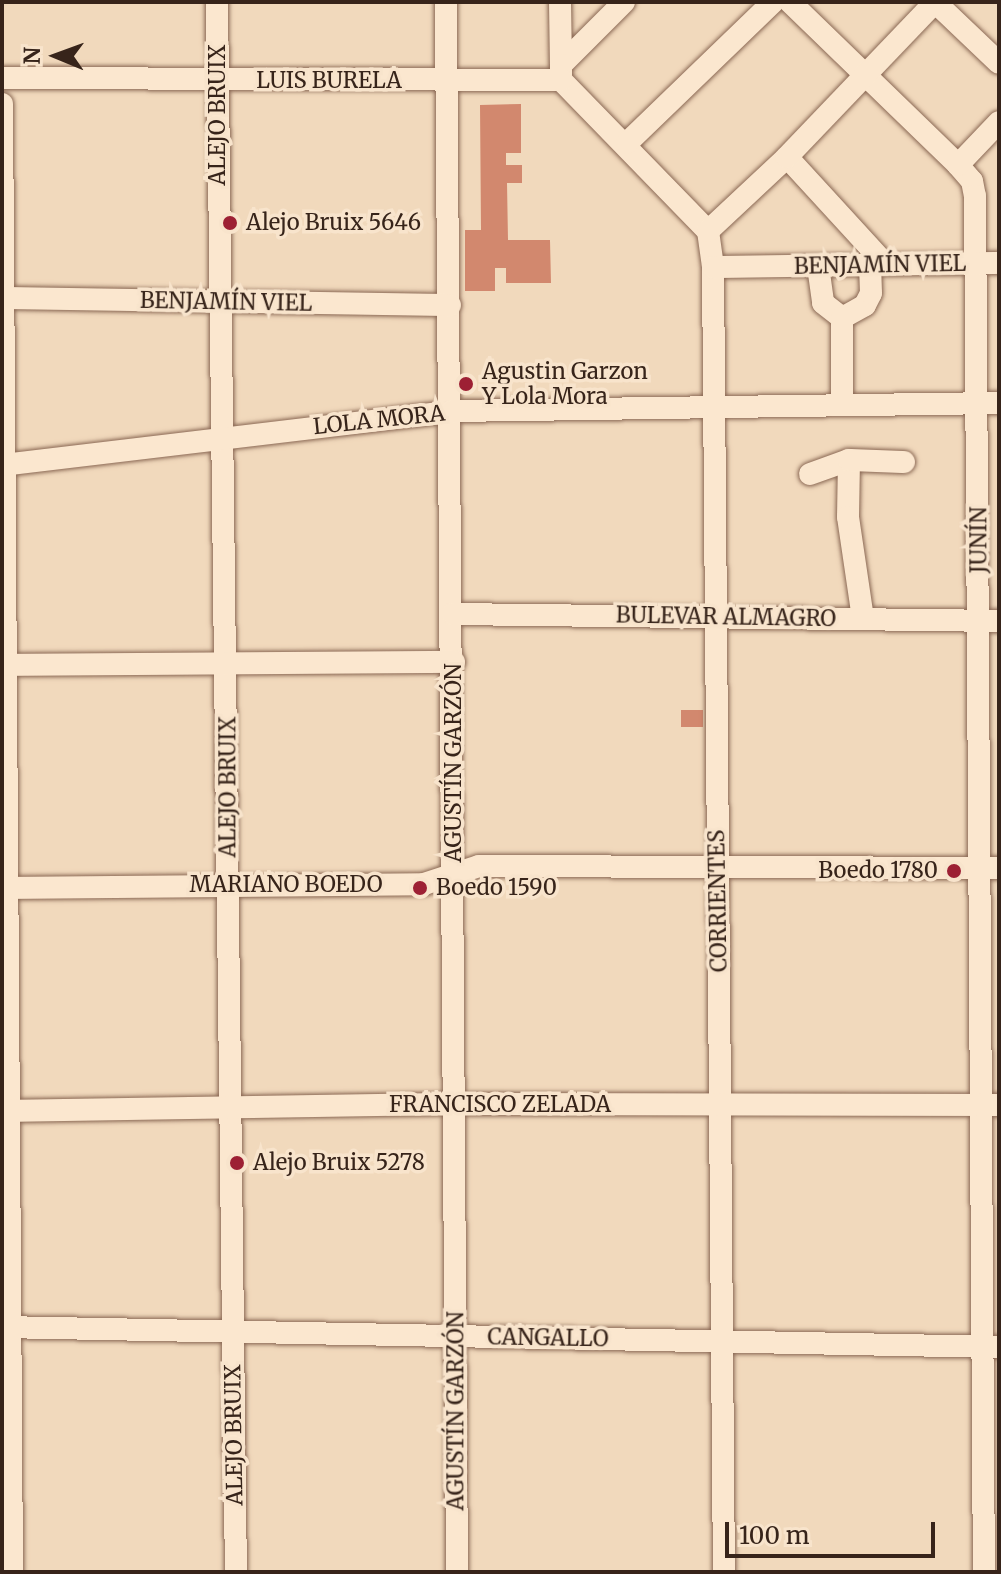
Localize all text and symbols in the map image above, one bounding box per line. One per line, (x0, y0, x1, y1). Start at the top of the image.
north arrow (16, 16, 96, 96)
street label: ALEJO BRUIX (205, 44, 231, 186)
text: N (18, 47, 46, 65)
street label: LUIS BURELA (256, 68, 402, 94)
place label: Alejo Bruix 5646 (246, 210, 421, 236)
marker: Alejo Bruix 5646 (221, 214, 239, 232)
street label: BENJAMÍN VIEL (794, 250, 966, 280)
street label: BENJAMÍN VIEL (140, 287, 312, 317)
place label: Agustin Garzon Y Lola Mora (482, 358, 648, 410)
marker: Agustin Garzon Y Lola Mora (457, 375, 475, 393)
street label: LOLA MORA (312, 400, 446, 440)
street label: JUNÍN (966, 507, 992, 573)
street label: BULEVAR ALMAGRO (616, 602, 836, 632)
street label: AGUSTÍN GARZÓN (441, 663, 467, 863)
street label: ALEJO BRUIX (215, 716, 241, 858)
street label: CORRIENTES (704, 830, 732, 972)
place label: Boedo 1780 (818, 858, 938, 884)
marker: Boedo 1780 (945, 862, 963, 880)
street label: MARIANO BOEDO (189, 872, 383, 898)
place label: Boedo 1590 (436, 875, 557, 901)
marker: Boedo 1590 (411, 879, 429, 897)
street label: FRANCISCO ZELADA (389, 1092, 611, 1118)
place label: Alejo Bruix 5278 (253, 1150, 425, 1176)
marker: Alejo Bruix 5278 (228, 1154, 246, 1172)
street label: AGUSTÍN GARZÓN (443, 1311, 469, 1511)
street label: CANGALLO (487, 1324, 609, 1352)
street label: ALEJO BRUIX (220, 1364, 248, 1506)
scale bar (729, 1506, 939, 1556)
text: 100 m (739, 1520, 809, 1551)

